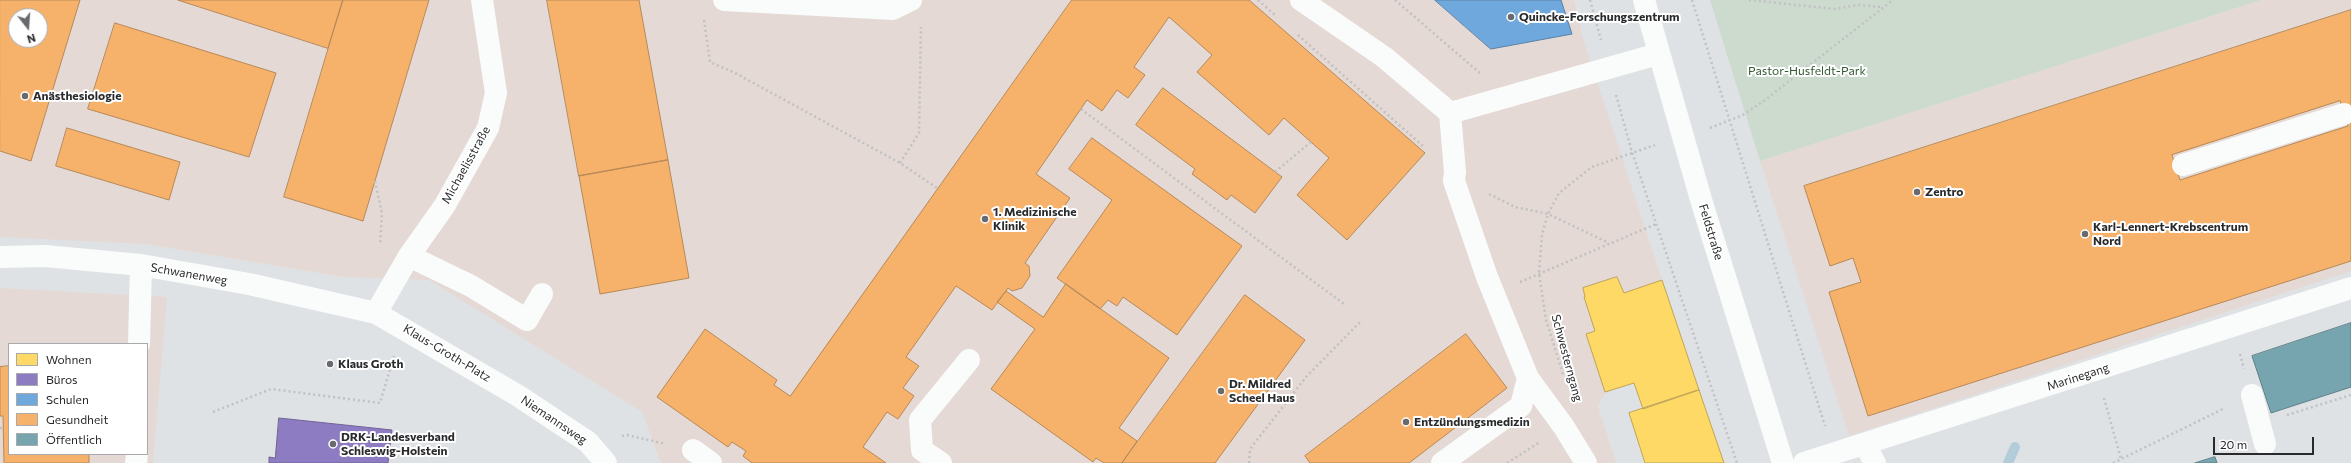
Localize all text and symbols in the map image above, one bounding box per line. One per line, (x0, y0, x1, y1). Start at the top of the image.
north arrow (8, 8, 48, 48)
place label: Quincke-Forschungszentrum (1519, 10, 1680, 24)
marker: Quincke-Forschungszentrum (1506, 12, 1516, 22)
text: N (26, 32, 37, 46)
park label: Pastor-Husfeldt-Park (1748, 64, 1866, 78)
place label: Anästhesiologie (33, 89, 121, 103)
marker: Anästhesiologie (20, 91, 30, 101)
street label: Michaelisstraße (439, 124, 493, 206)
place label: Zentro (1925, 185, 1964, 199)
marker: Zentro (1912, 187, 1922, 197)
street label: Feldstraße (1696, 202, 1726, 262)
place label: 1. Medizinische Klinik (993, 205, 1077, 233)
marker: 1. Medizinische Klinik (980, 214, 990, 224)
place label: Karl-Lennert-Krebscentrum Nord (2093, 220, 2248, 248)
marker: Karl-Lennert-Krebscentrum Nord (2080, 229, 2090, 239)
street label: Schwanenweg (150, 260, 228, 288)
street label: Schwesterngang (1548, 313, 1586, 403)
street label: Klaus-Groth-Platz (401, 321, 493, 385)
legend (8, 343, 148, 455)
text: Wohnen (46, 352, 92, 366)
place label: Klaus Groth (338, 357, 403, 371)
marker: Klaus Groth (325, 359, 335, 369)
street label: Marinegang (2045, 360, 2111, 394)
text: Büros (46, 372, 78, 386)
place label: Dr. Mildred Scheel Haus (1229, 377, 1295, 405)
marker: Dr. Mildred Scheel Haus (1216, 386, 1226, 396)
text: Schulen (46, 392, 89, 406)
street label: Niemannsweg (518, 393, 590, 447)
text: Gesundheit (46, 412, 108, 426)
place label: Entzündungsmedizin (1414, 415, 1530, 429)
marker: Entzündungsmedizin (1401, 417, 1411, 427)
scale bar (2215, 429, 2316, 455)
place label: DRK-Landesverband Schleswig-Holstein (341, 430, 455, 458)
text: Öffentlich (46, 432, 102, 446)
text: 20 m (2220, 437, 2247, 451)
marker: DRK-Landesverband Schleswig-Holstein (328, 439, 338, 449)

